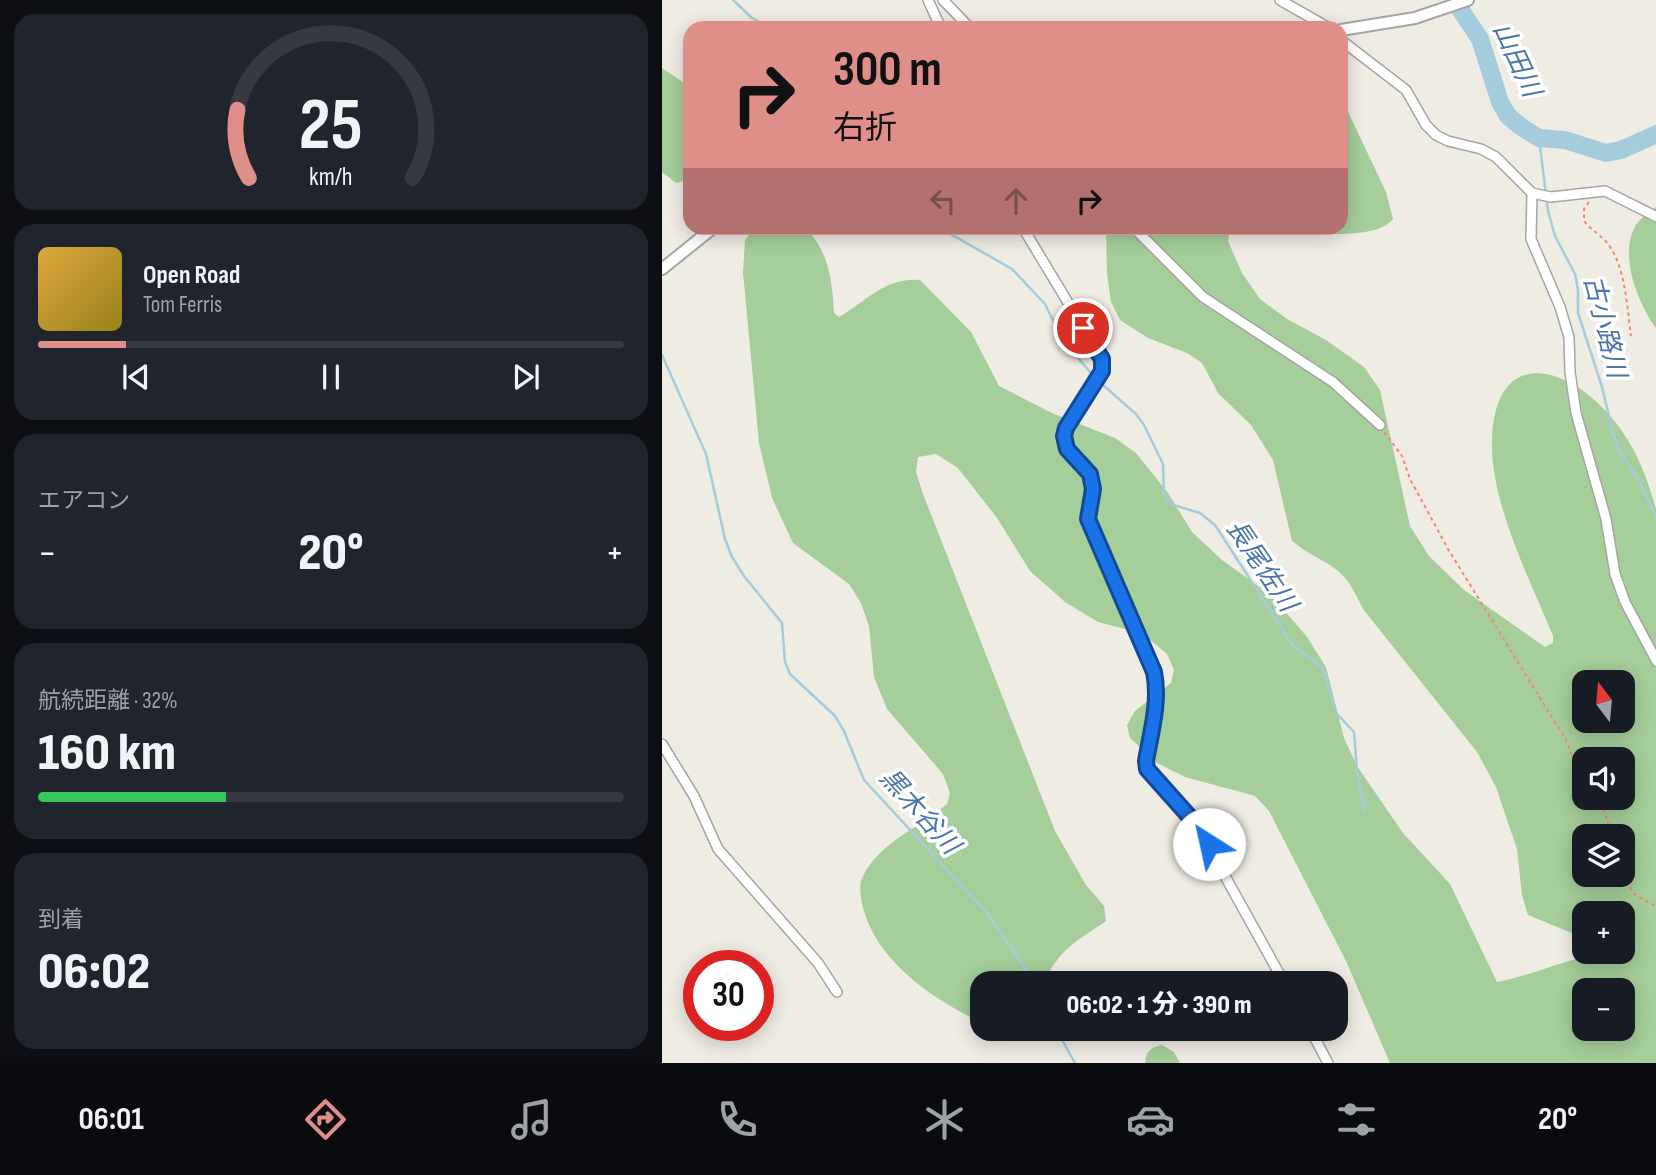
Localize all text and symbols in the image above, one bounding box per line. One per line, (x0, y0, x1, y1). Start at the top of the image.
water label: 山田川 (1485, 18, 1548, 105)
text: 300 m (833, 41, 942, 100)
icon: right (718, 49, 809, 140)
text: 25 (299, 82, 363, 170)
text: 右折 (833, 109, 897, 148)
text: km/h (309, 162, 353, 193)
icon: left (924, 182, 962, 220)
icon: ahead (997, 182, 1035, 220)
icon: right (1070, 182, 1108, 220)
text: Open Road (143, 260, 240, 291)
water label: 古小路川 (1576, 273, 1632, 384)
text: Tom Ferris (143, 291, 222, 319)
pin (1053, 298, 1113, 358)
icon: arrive (1064, 309, 1102, 347)
icon: previous (117, 358, 155, 396)
icon: pause (312, 358, 350, 396)
icon: next (507, 358, 545, 396)
text: エアコン (38, 487, 130, 515)
water label: 長尾佐川 (1219, 514, 1305, 620)
text: 20° (298, 522, 364, 585)
text: − (38, 531, 57, 576)
text: + (605, 531, 624, 576)
north arrow (1572, 670, 1635, 733)
map controls (1572, 670, 1635, 1041)
text: 航続距離 · 32% (38, 687, 178, 715)
text: 160 km (38, 722, 176, 785)
button: sound (1572, 747, 1635, 810)
water label: 黒木谷川 (873, 763, 967, 863)
position arrow (1172, 807, 1246, 881)
button: layers (1572, 824, 1635, 887)
button: + (1572, 901, 1635, 964)
text: 到着 (38, 906, 84, 934)
text: 06:02 (38, 941, 150, 1004)
speed limit sign: 30 (683, 950, 774, 1041)
button: − (1572, 978, 1635, 1041)
text: 06:02 · 1 分 · 390 m (1067, 990, 1251, 1021)
icon: directions (301, 1095, 350, 1144)
icon: music (507, 1095, 556, 1144)
icon: phone (713, 1095, 762, 1144)
icon: climate (920, 1095, 969, 1144)
icon: car (1126, 1095, 1175, 1144)
icon: filters (1332, 1095, 1381, 1144)
text: 06:01 (79, 1100, 144, 1139)
text: 20° (1538, 1100, 1577, 1139)

